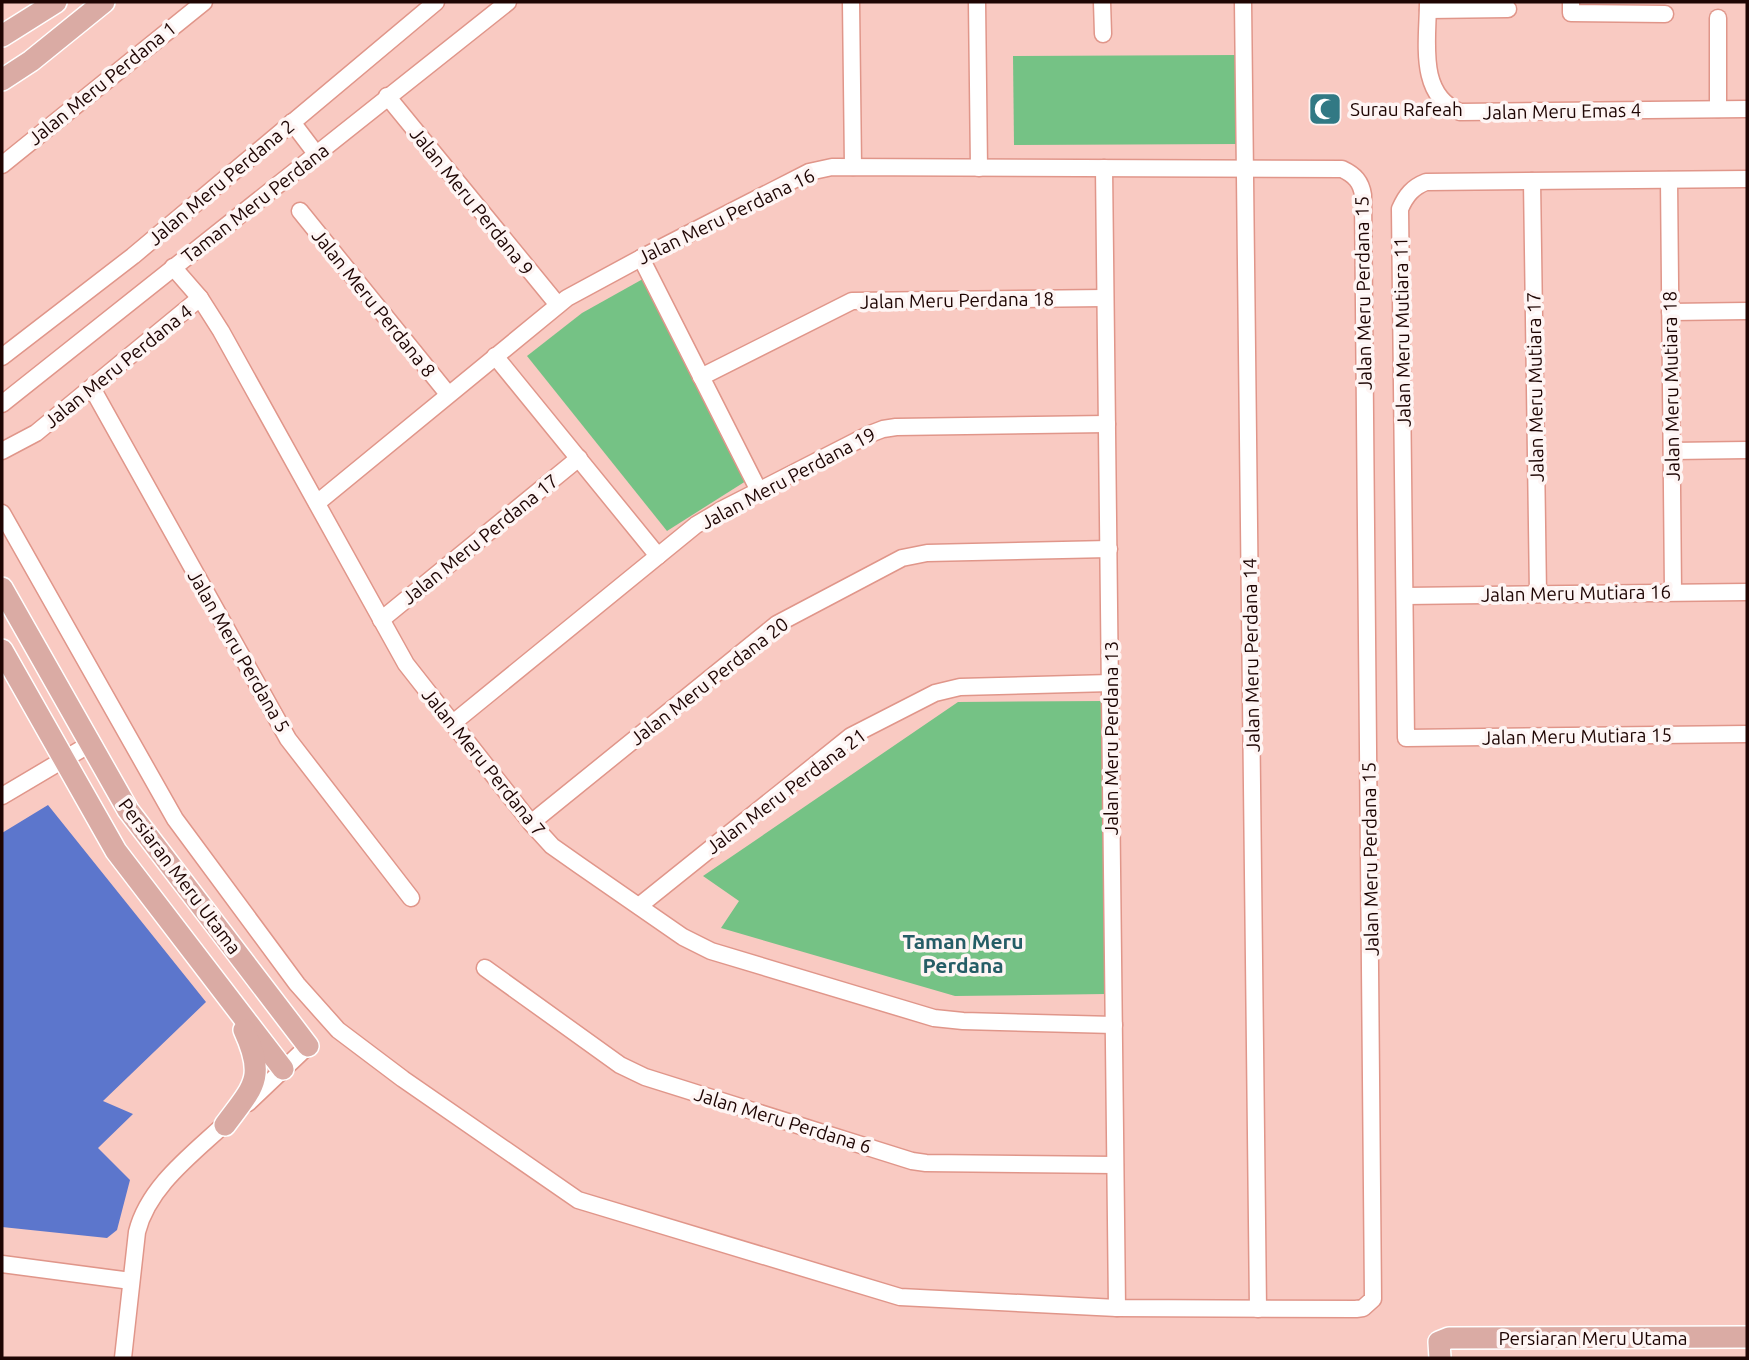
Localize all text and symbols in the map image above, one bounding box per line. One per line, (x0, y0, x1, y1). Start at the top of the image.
street label: Jalan Meru Perdana 1 (24, 17, 180, 149)
mosque icon: Surau Rafeah (1306, 90, 1344, 128)
place label: Surau Rafeah (1350, 98, 1463, 120)
street label: Jalan Meru Emas 4 (1482, 99, 1642, 123)
street label: Jalan Meru Perdana 2 (144, 115, 298, 249)
street label: Jalan Meru Perdana 9 (406, 123, 538, 279)
street label: Taman Meru Perdana (177, 139, 333, 267)
street label: Jalan Meru Perdana 16 (634, 163, 818, 269)
street label: Jalan Meru Perdana 15 (1350, 196, 1376, 390)
street label: Jalan Meru Perdana 8 (308, 225, 440, 381)
street label: Jalan Meru Mutiara 11 (1389, 237, 1415, 427)
street label: Jalan Meru Perdana 18 (860, 287, 1054, 313)
street label: Jalan Meru Mutiara 18 (1658, 291, 1684, 481)
street label: Jalan Meru Mutiara 17 (1522, 292, 1548, 482)
street label: Jalan Meru Perdana 4 (40, 300, 196, 432)
street label: Jalan Meru Perdana 19 (697, 423, 879, 533)
street label: Jalan Meru Perdana 17 (398, 469, 562, 609)
street label: Jalan Meru Perdana 14 (1238, 558, 1264, 752)
street label: Jalan Meru Perdana 5 (184, 566, 294, 736)
street label: Jalan Meru Mutiara 16 (1481, 580, 1671, 606)
street label: Jalan Meru Perdana 20 (626, 612, 792, 750)
street label: Jalan Meru Perdana 13 (1100, 641, 1122, 835)
street label: Jalan Meru Perdana 7 (418, 684, 550, 840)
street label: Jalan Meru Mutiara 15 (1482, 723, 1672, 749)
street label: Jalan Meru Perdana 21 (702, 724, 870, 858)
street label: Jalan Meru Perdana 15 (1357, 762, 1383, 956)
street label: Persiaran Meru Utama (114, 794, 246, 958)
district label: Taman Meru Perdana (902, 929, 1024, 977)
street label: Jalan Meru Perdana 6 (692, 1083, 874, 1157)
street label: Persiaran Meru Utama (1498, 1327, 1688, 1349)

